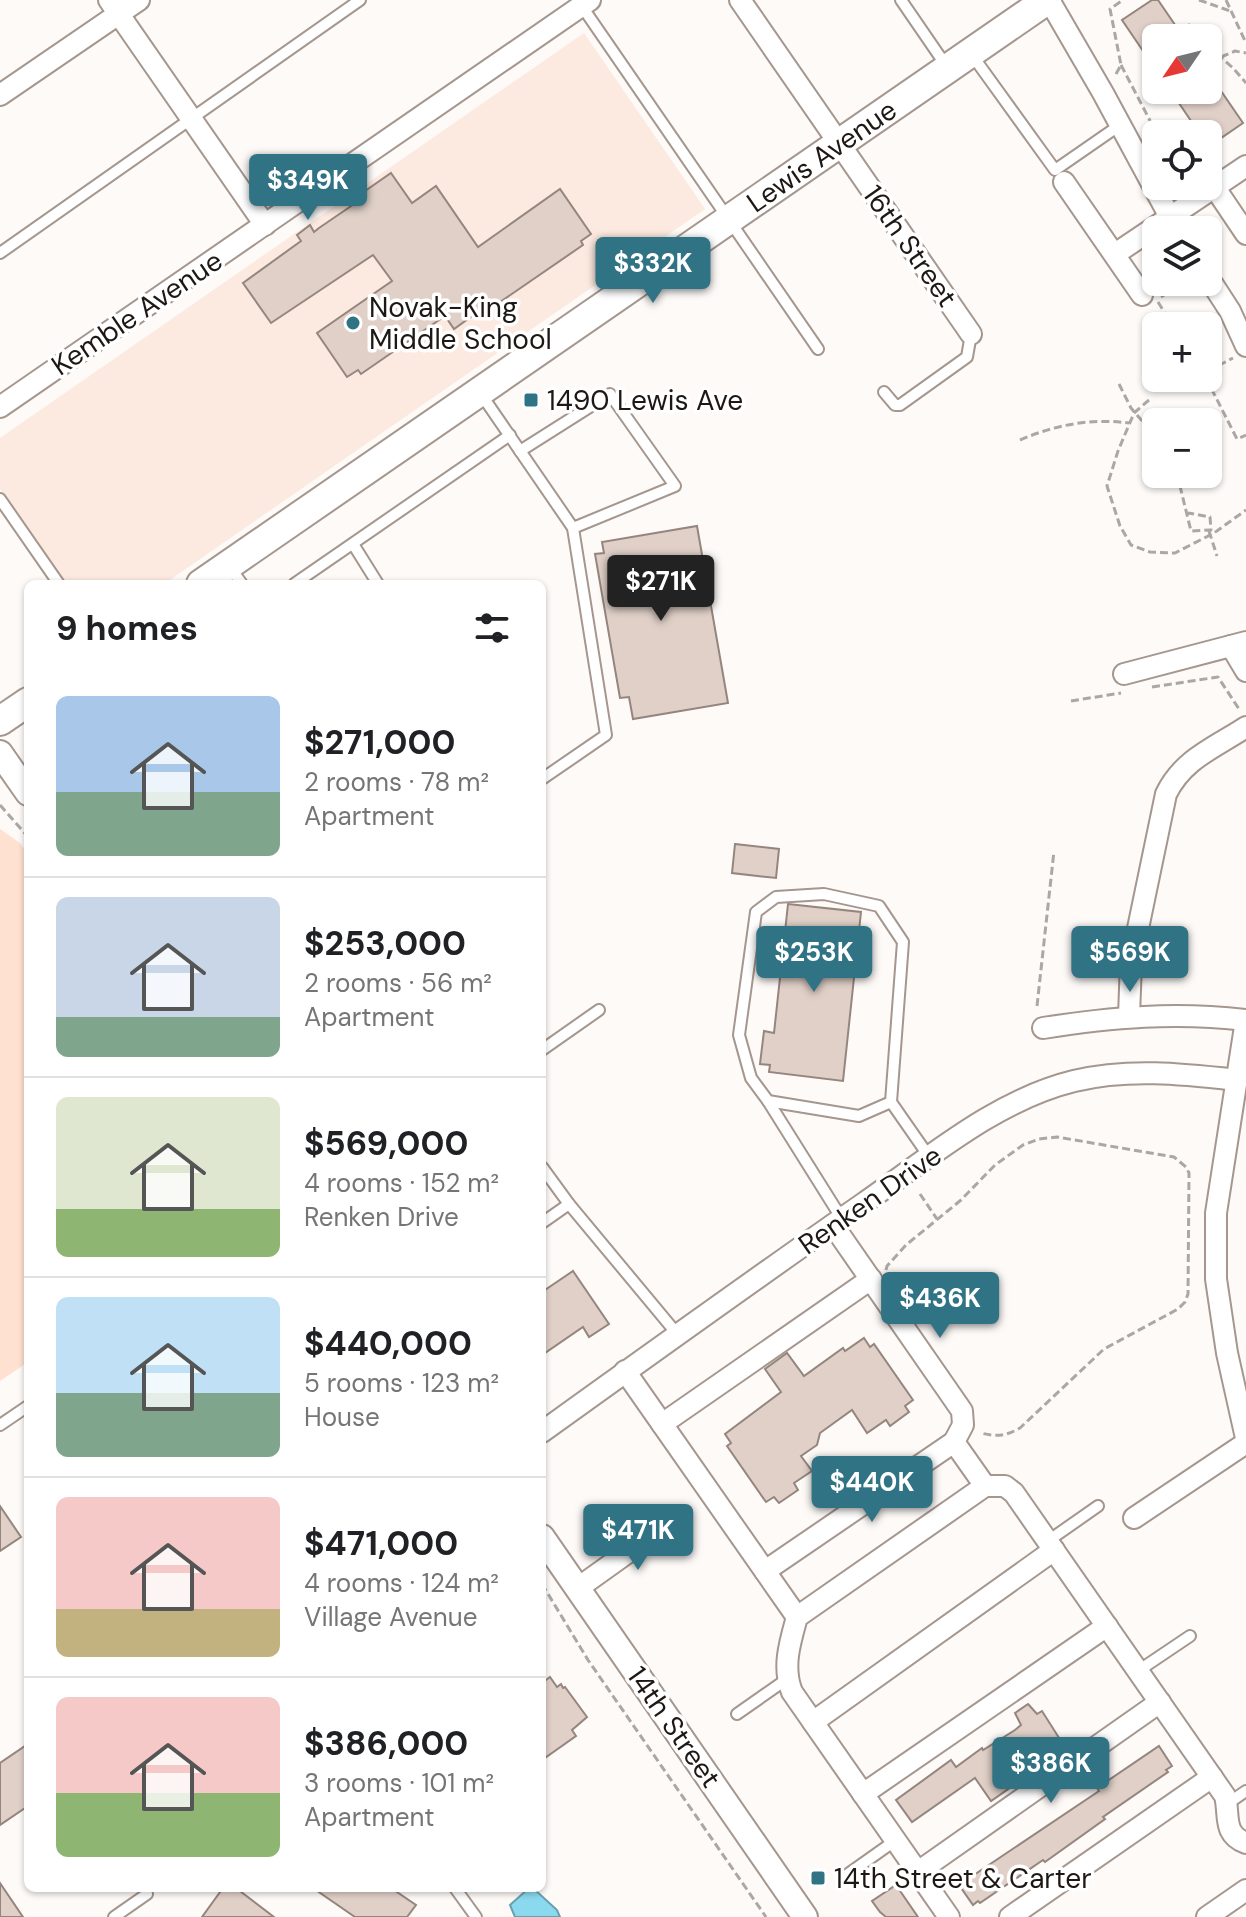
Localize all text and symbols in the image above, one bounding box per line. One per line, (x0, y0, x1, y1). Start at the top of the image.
north arrow (1142, 24, 1222, 104)
map controls (1142, 24, 1222, 488)
street label: Lewis Avenue (739, 91, 904, 220)
button: locate (1142, 120, 1222, 200)
pin: $349K (252, 154, 364, 222)
text: $349K (267, 163, 349, 197)
street label: 16th Street (855, 178, 965, 314)
button: layers (1142, 216, 1222, 296)
pin: $332K (597, 237, 709, 305)
street label: Kemble Avenue (44, 242, 230, 384)
text: $332K (613, 246, 693, 280)
place label: Novak-King Middle School (369, 289, 552, 358)
button: + (1142, 312, 1222, 392)
marker: Novak-King Middle School (344, 314, 362, 332)
place label: 1490 Lewis Ave (547, 382, 743, 419)
marker: 1490 Lewis Ave (522, 391, 540, 409)
button: − (1142, 408, 1222, 488)
pin: $271K (605, 555, 717, 623)
text: $271K (625, 564, 697, 598)
text: 9 homes (56, 606, 198, 651)
icon: filters (470, 606, 514, 650)
text: $271,000 (304, 720, 455, 765)
icon: home (120, 728, 216, 824)
text: 2 rooms · 78 m² (304, 765, 489, 799)
text: Apartment (304, 799, 435, 833)
text: $253,000 (304, 921, 466, 966)
pin: $253K (758, 926, 870, 994)
pin: $569K (1074, 926, 1186, 994)
icon: home (120, 929, 216, 1025)
text: $253K (774, 935, 854, 969)
text: $569K (1089, 935, 1171, 969)
text: 2 rooms · 56 m² (304, 966, 492, 1000)
text: Apartment (304, 1000, 435, 1034)
text: $569,000 (304, 1121, 468, 1166)
icon: home (120, 1129, 216, 1225)
street label: Renken Drive (791, 1137, 949, 1263)
text: 4 rooms · 152 m² (304, 1166, 499, 1200)
text: Renken Drive (304, 1200, 459, 1234)
pin: $436K (884, 1272, 996, 1340)
text: $436K (899, 1281, 981, 1315)
text: $440,000 (304, 1321, 472, 1366)
icon: home (120, 1329, 216, 1425)
text: 5 rooms · 123 m² (304, 1366, 499, 1400)
text: House (304, 1400, 380, 1434)
pin: $440K (816, 1456, 928, 1524)
text: $440K (830, 1465, 914, 1499)
pin: $471K (582, 1504, 694, 1572)
text: $471K (601, 1513, 675, 1547)
text: $471,000 (304, 1521, 458, 1566)
icon: home (120, 1529, 216, 1625)
text: 4 rooms · 124 m² (304, 1566, 499, 1600)
text: Village Avenue (304, 1600, 477, 1634)
street label: 14th Street (619, 1659, 729, 1795)
text: $386,000 (304, 1721, 468, 1766)
icon: home (120, 1729, 216, 1825)
pin: $386K (995, 1737, 1107, 1805)
text: $386K (1010, 1746, 1092, 1780)
text: 3 rooms · 101 m² (304, 1766, 494, 1800)
text: Apartment (304, 1800, 435, 1834)
place label: 14th Street & Carter (834, 1860, 1092, 1897)
marker: 14th Street & Carter (809, 1869, 827, 1887)

